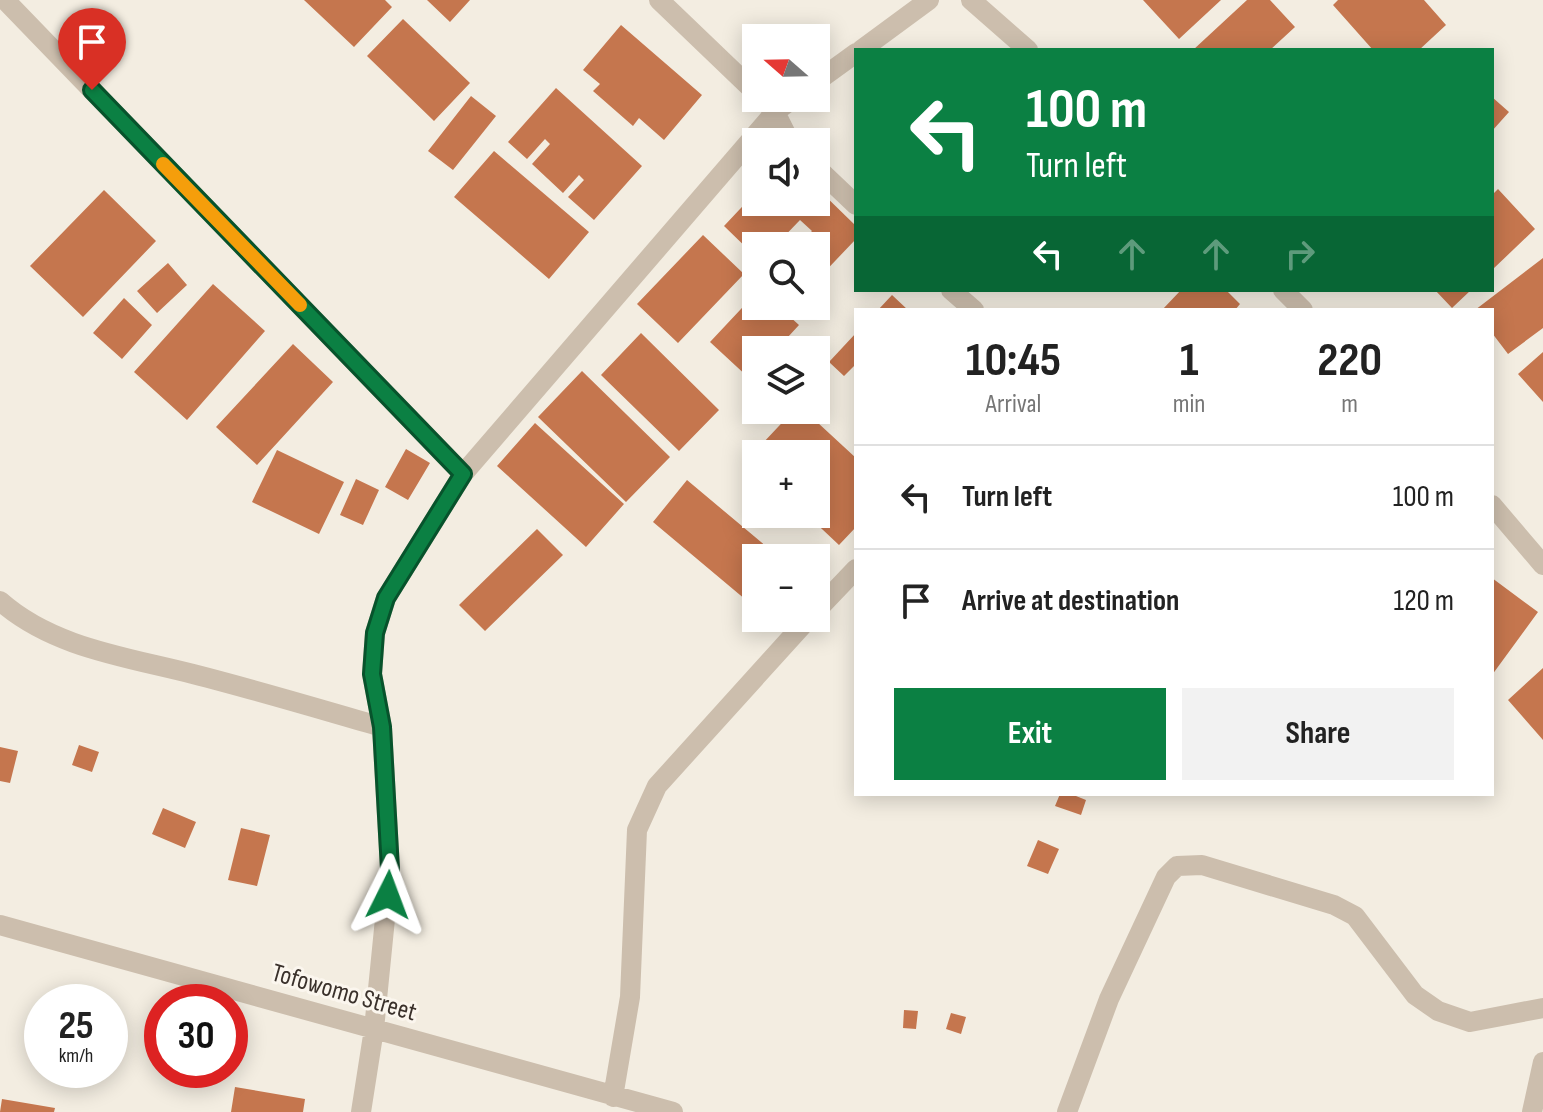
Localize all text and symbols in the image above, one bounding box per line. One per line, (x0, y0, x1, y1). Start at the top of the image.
pin (58, 8, 126, 90)
icon: arrive (70, 20, 114, 64)
north arrow (742, 24, 830, 112)
map controls (742, 24, 830, 632)
text: 100 m (1026, 77, 1147, 144)
icon: left (894, 80, 998, 184)
button: sound (742, 128, 830, 216)
text: Turn left (1026, 145, 1127, 188)
button: search (742, 232, 830, 320)
icon: left (1026, 232, 1070, 276)
icon: ahead (1110, 232, 1154, 276)
icon: ahead (1194, 232, 1238, 276)
icon: right (1278, 232, 1322, 276)
text: 10:45 (966, 332, 1061, 389)
text: 1 (1180, 332, 1199, 389)
text: 220 (1317, 332, 1382, 389)
button: layers (742, 336, 830, 424)
text: Arrival (985, 389, 1041, 420)
text: min (1173, 389, 1205, 420)
text: m (1341, 389, 1358, 420)
button: + (742, 440, 830, 528)
icon: left (894, 475, 938, 519)
text: Turn left (962, 479, 1052, 515)
text: 100 m (1393, 479, 1454, 515)
button: − (742, 544, 830, 632)
icon: arrive (894, 579, 938, 623)
text: Arrive at destination (962, 583, 1179, 619)
text: 120 m (1393, 583, 1454, 619)
button: Exit (894, 688, 1166, 780)
button: Share (1182, 688, 1454, 780)
position arrow (346, 853, 430, 937)
street label: Tofowomo Street (268, 958, 420, 1028)
speed limit sign: 30 (144, 984, 248, 1088)
text: 25 (58, 1002, 94, 1050)
text: km/h (59, 1044, 93, 1068)

